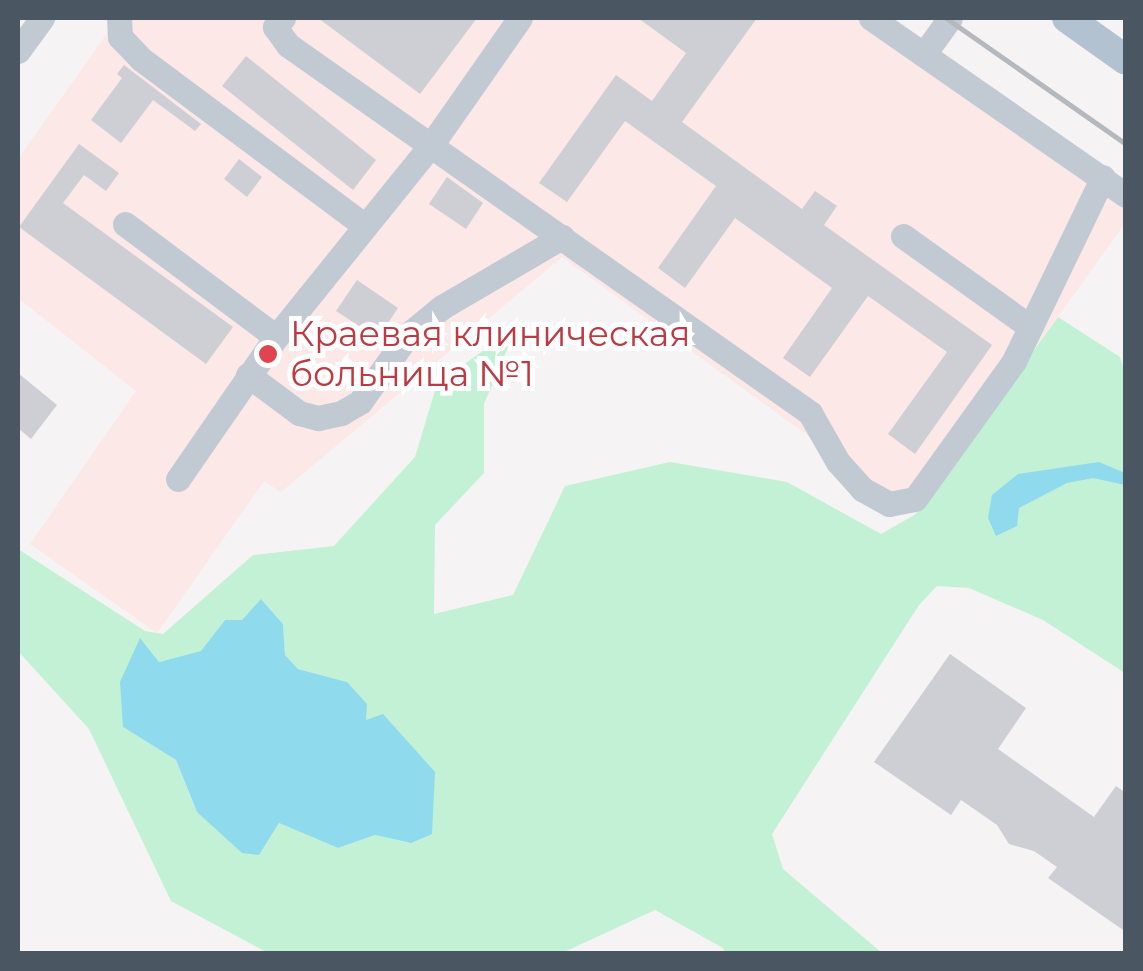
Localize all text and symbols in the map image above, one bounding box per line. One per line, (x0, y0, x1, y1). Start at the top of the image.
place label: Краевая клиническая больница №1 (290, 313, 690, 395)
marker: Краевая клиническая больница №1 (255, 341, 281, 367)

